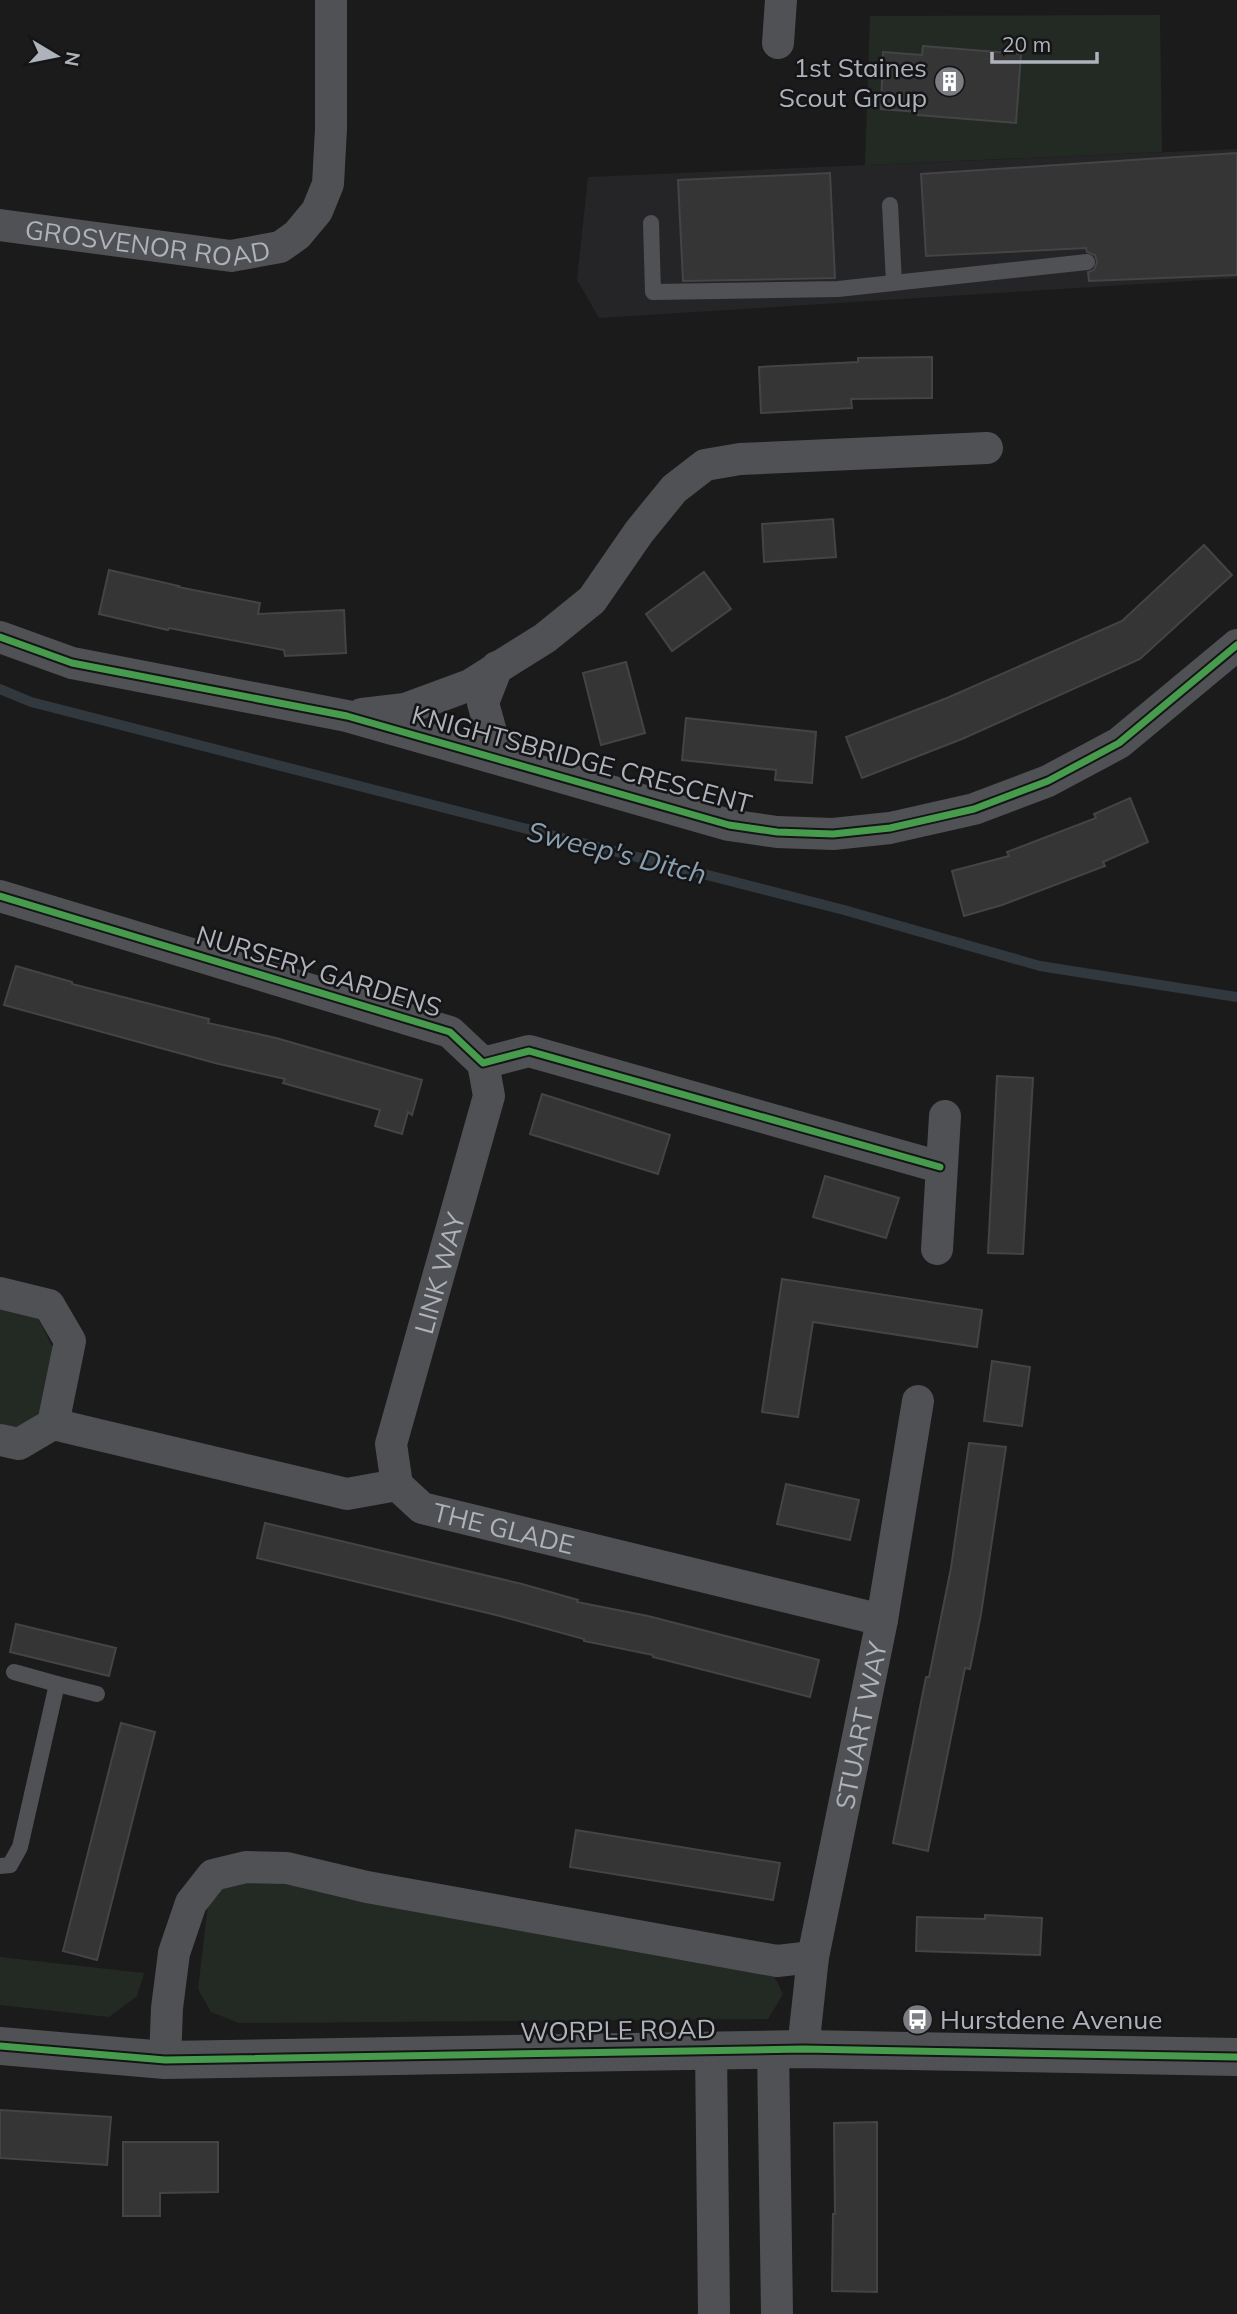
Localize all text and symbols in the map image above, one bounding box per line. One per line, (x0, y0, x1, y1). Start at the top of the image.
north arrow (21, 21, 91, 91)
scale bar (992, 21, 1097, 65)
text: 20 m (1002, 31, 1051, 57)
text: N (60, 50, 86, 68)
place label: 1st Staines Scout Group (779, 51, 927, 114)
building icon: 1st Staines Scout Group (933, 65, 967, 99)
street label: GROSVENOR ROAD (23, 212, 273, 272)
street label: KNIGHTSBRIDGE CRESCENT (408, 698, 756, 820)
water label: Sweep's Ditch (524, 813, 710, 891)
street label: NURSERY GARDENS (192, 918, 446, 1024)
street label: LINK WAY (406, 1208, 472, 1337)
street label: THE GLADE (430, 1495, 578, 1561)
street label: STUART WAY (827, 1637, 894, 1812)
bus stop icon: Hurstdene Avenue (900, 2002, 934, 2036)
place label: Hurstdene Avenue (940, 2003, 1162, 2036)
street label: WORPLE ROAD (520, 2012, 716, 2048)

